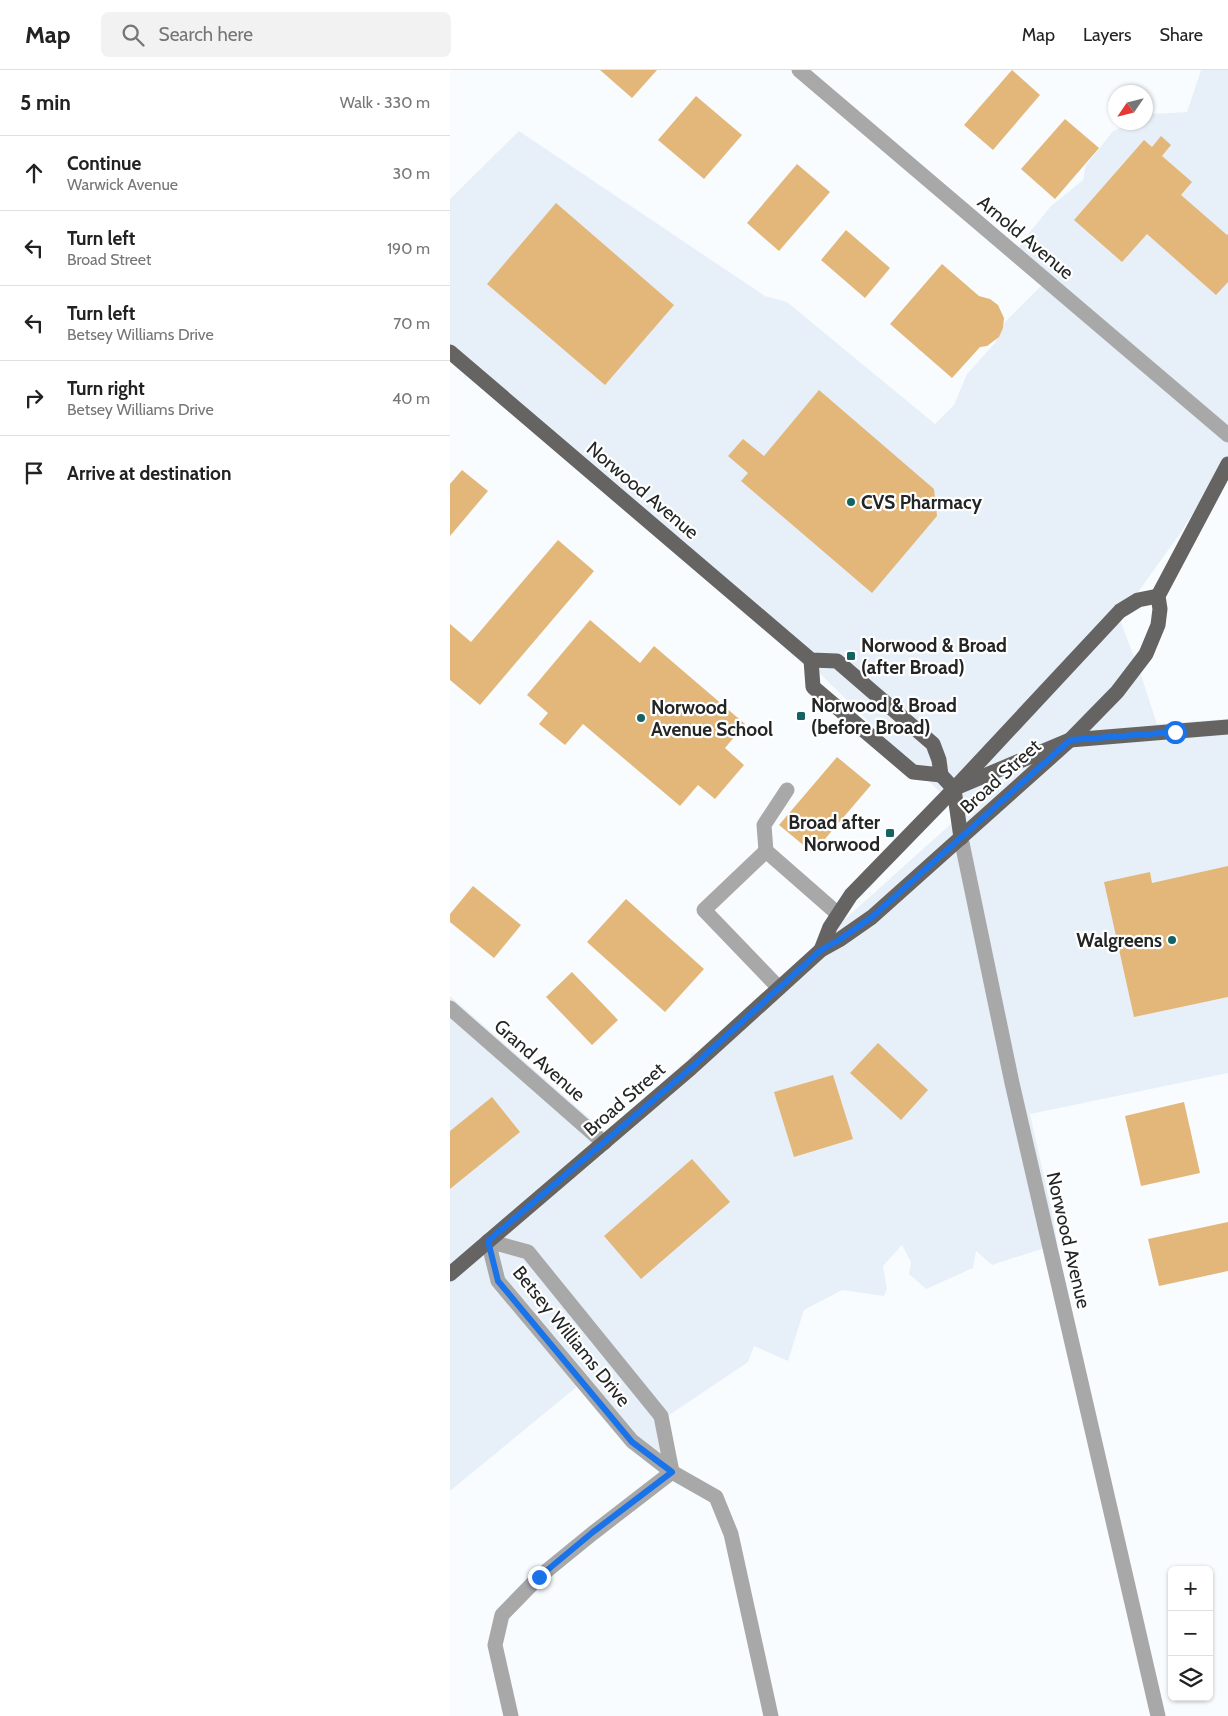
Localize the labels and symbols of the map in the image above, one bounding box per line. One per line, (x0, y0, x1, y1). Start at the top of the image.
north arrow (1108, 85, 1153, 130)
street label: Arnold Avenue (973, 191, 1079, 284)
street label: Norwood Avenue (582, 437, 704, 544)
place label: CVS Pharmacy (861, 491, 983, 514)
marker: CVS Pharmacy (845, 496, 857, 508)
place label: Norwood & Broad (after Broad) (861, 634, 1007, 679)
marker: Norwood & Broad (after Broad) (845, 650, 857, 662)
place label: Norwood & Broad (before Broad) (811, 694, 957, 739)
place label: Norwood Avenue School (651, 696, 773, 741)
marker: Norwood & Broad (before Broad) (795, 710, 807, 722)
marker: Norwood Avenue School (635, 712, 647, 724)
route start (1164, 721, 1187, 744)
street label: Broad Street (955, 734, 1046, 818)
place label: Broad after Norwood (788, 811, 881, 856)
marker: Broad after Norwood (884, 827, 896, 839)
place label: Walgreens (1076, 929, 1162, 952)
marker: Walgreens (1166, 934, 1178, 946)
street label: Grand Avenue (489, 1015, 590, 1106)
street label: Broad Street (579, 1057, 670, 1141)
street label: Norwood Avenue (1042, 1170, 1095, 1311)
street label: Betsey Williams Drive (508, 1261, 636, 1411)
route end (528, 1566, 551, 1589)

